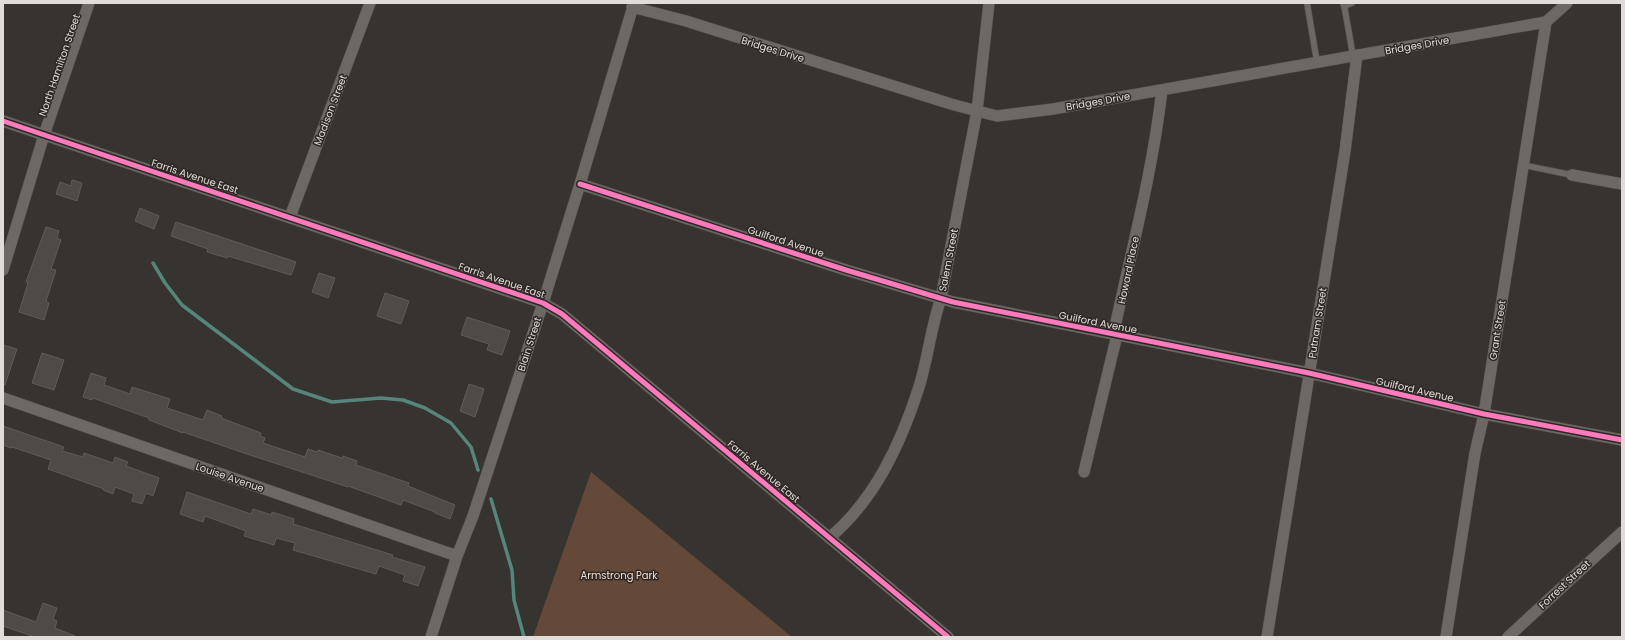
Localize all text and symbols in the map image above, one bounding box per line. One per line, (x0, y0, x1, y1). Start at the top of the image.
street label: North Hamilton Street (35, 12, 84, 118)
street label: Bridges Drive (1384, 32, 1450, 59)
street label: Bridges Drive (740, 33, 806, 66)
street label: Madison Street (310, 72, 351, 148)
street label: Bridges Drive (1065, 88, 1131, 115)
street label: Farris Avenue East (149, 155, 241, 198)
street label: Guilford Avenue (746, 222, 826, 261)
street label: Salem Street (935, 227, 962, 293)
street label: Howard Place (1114, 235, 1143, 305)
street label: Farris Avenue East (457, 259, 547, 302)
street label: Putnam Street (1305, 286, 1331, 359)
street label: Grant Street (1485, 299, 1510, 361)
street label: Guilford Avenue (1057, 308, 1138, 337)
street label: Blain Street (514, 315, 545, 373)
street label: Guilford Avenue (1374, 373, 1455, 406)
street label: Farris Avenue East (724, 437, 803, 506)
street label: Louise Avenue (194, 459, 266, 496)
street label: Forrest Street (1535, 556, 1594, 612)
park label: Armstrong Park (580, 568, 658, 583)

